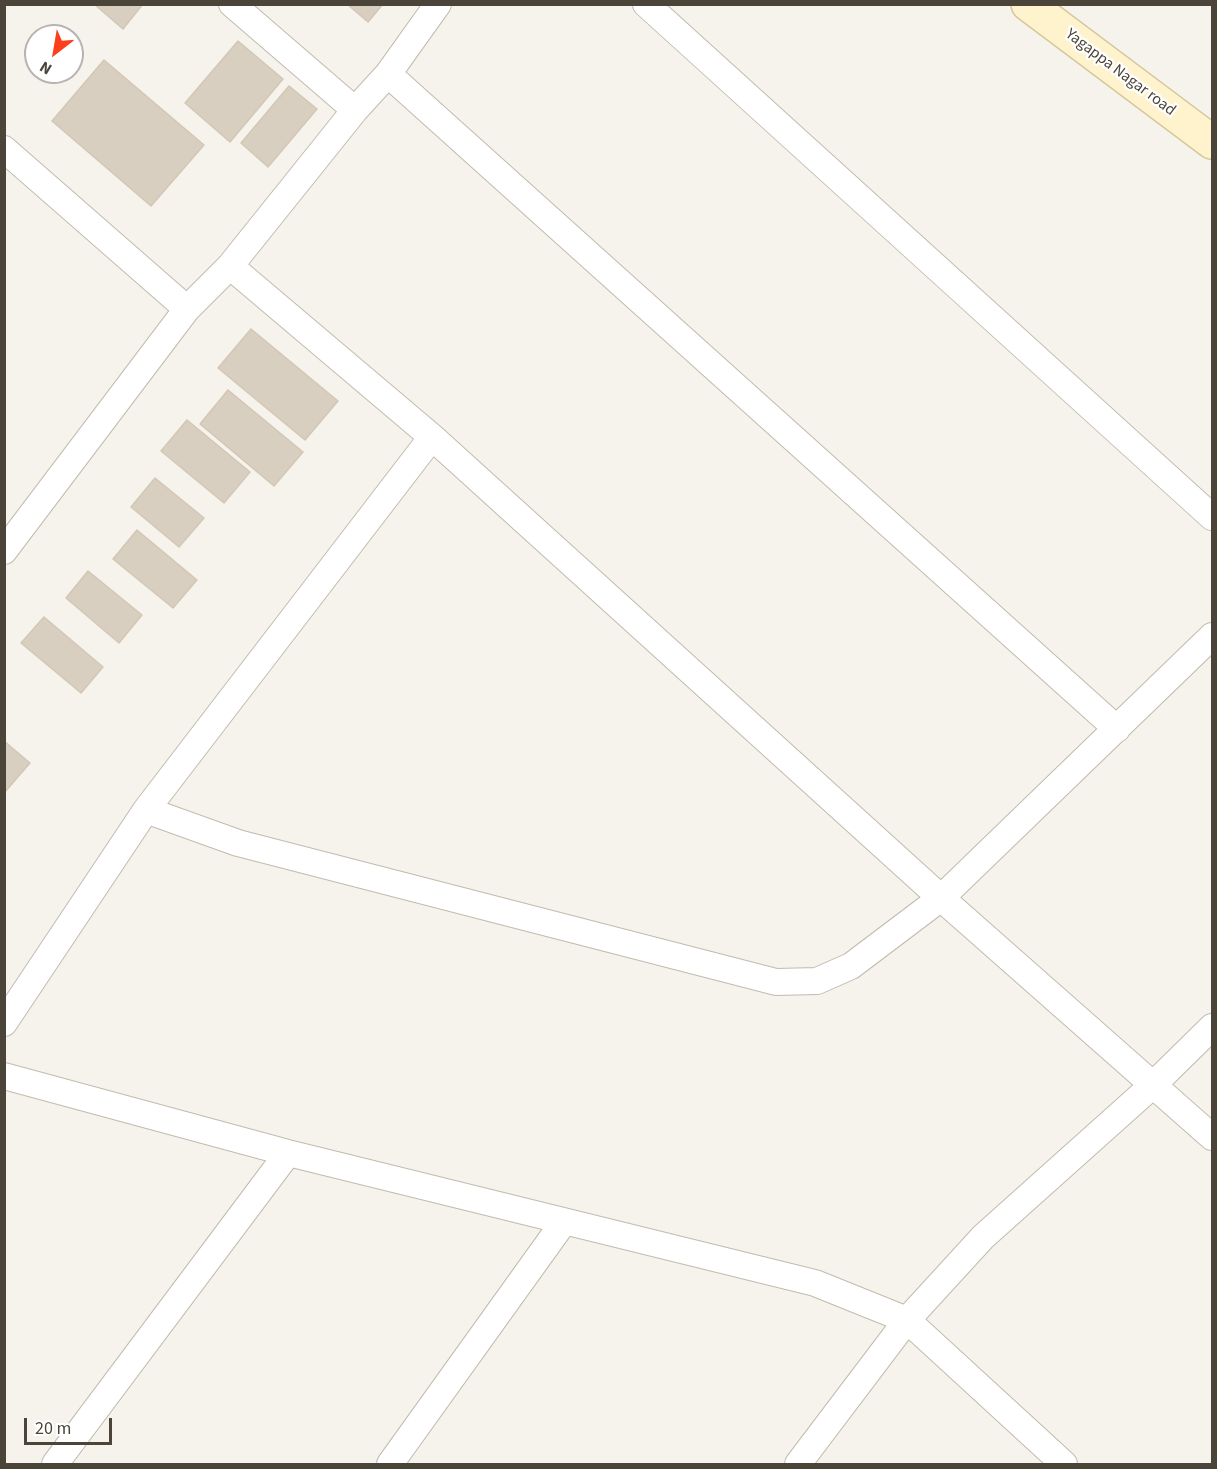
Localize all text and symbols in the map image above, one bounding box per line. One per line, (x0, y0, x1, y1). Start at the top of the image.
north arrow (24, 24, 84, 84)
street label: Yagappa Nagar road (1061, 25, 1179, 121)
text: N (36, 56, 56, 80)
scale bar (27, 1406, 116, 1444)
text: 20 m (35, 1416, 71, 1441)

